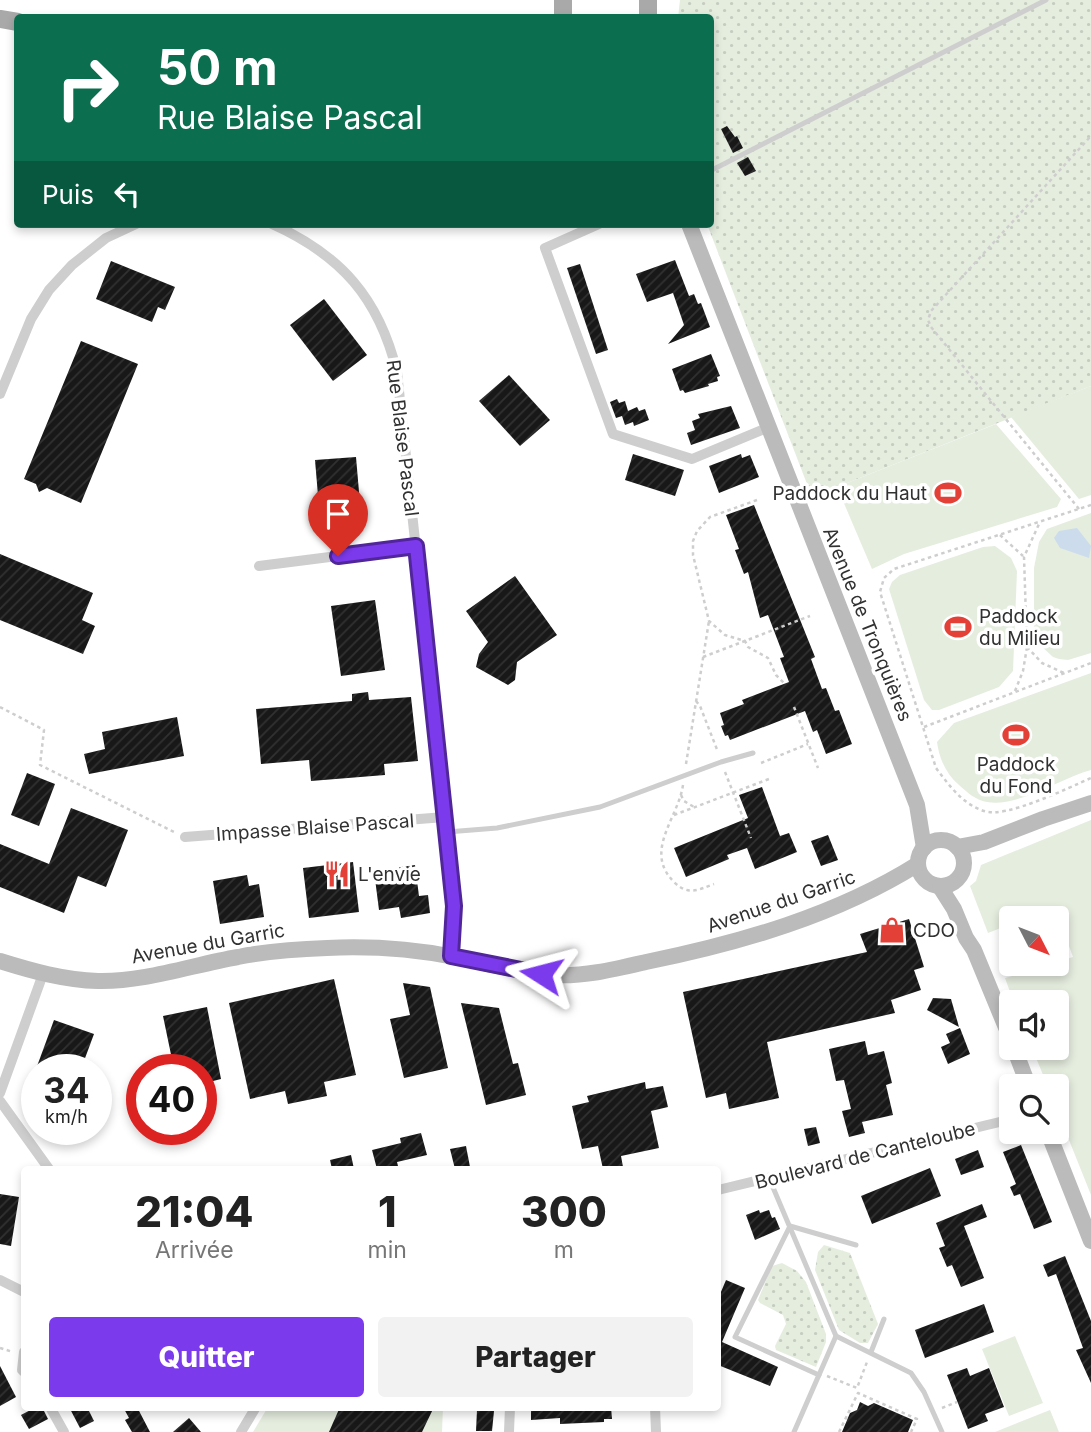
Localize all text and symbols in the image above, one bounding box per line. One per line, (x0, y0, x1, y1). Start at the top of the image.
text: 50 m (157, 38, 278, 97)
icon: right (42, 42, 133, 133)
text: Rue Blaise Pascal (157, 98, 423, 137)
icon: left (108, 175, 146, 213)
text: Puis (42, 179, 94, 210)
street label: Rue Blaise Pascal (381, 358, 424, 518)
sports icon: Paddock du Haut (933, 478, 963, 508)
place label: Paddock du Haut (772, 482, 927, 505)
pin (308, 484, 368, 556)
icon: arrive (319, 495, 357, 533)
street label: Avenue de Tronquières (818, 524, 917, 725)
place label: Paddock du Milieu (979, 605, 1061, 650)
sports icon: Paddock du Milieu (943, 612, 973, 642)
sports icon: Paddock du Fond (1001, 720, 1031, 750)
place label: Paddock du Fond (977, 753, 1056, 798)
street label: Impasse Blaise Pascal (215, 809, 415, 846)
restaurant icon: L'envie (322, 859, 352, 889)
place label: L'envie (358, 863, 421, 886)
street label: Avenue du Garric (704, 865, 858, 938)
north arrow (999, 906, 1069, 976)
map controls (999, 906, 1069, 1144)
shop icon: CDO (877, 915, 907, 945)
street label: Avenue du Garric (130, 919, 287, 968)
place label: CDO (913, 919, 955, 942)
position arrow (504, 937, 578, 1011)
button: sound (999, 990, 1069, 1060)
speed limit sign: 40 (126, 1054, 217, 1145)
text: 34 (43, 1069, 90, 1111)
button: search (999, 1074, 1069, 1144)
text: km/h (45, 1106, 88, 1127)
street label: Boulevard de Canteloube (753, 1117, 978, 1194)
text: 21:04 (135, 1186, 253, 1237)
text: 1 (378, 1186, 396, 1237)
text: 300 (521, 1186, 607, 1237)
text: Arrivée (155, 1236, 234, 1264)
text: min (368, 1236, 407, 1264)
text: m (554, 1236, 574, 1264)
button: Quitter (49, 1317, 364, 1397)
button: Partager (378, 1317, 693, 1397)

